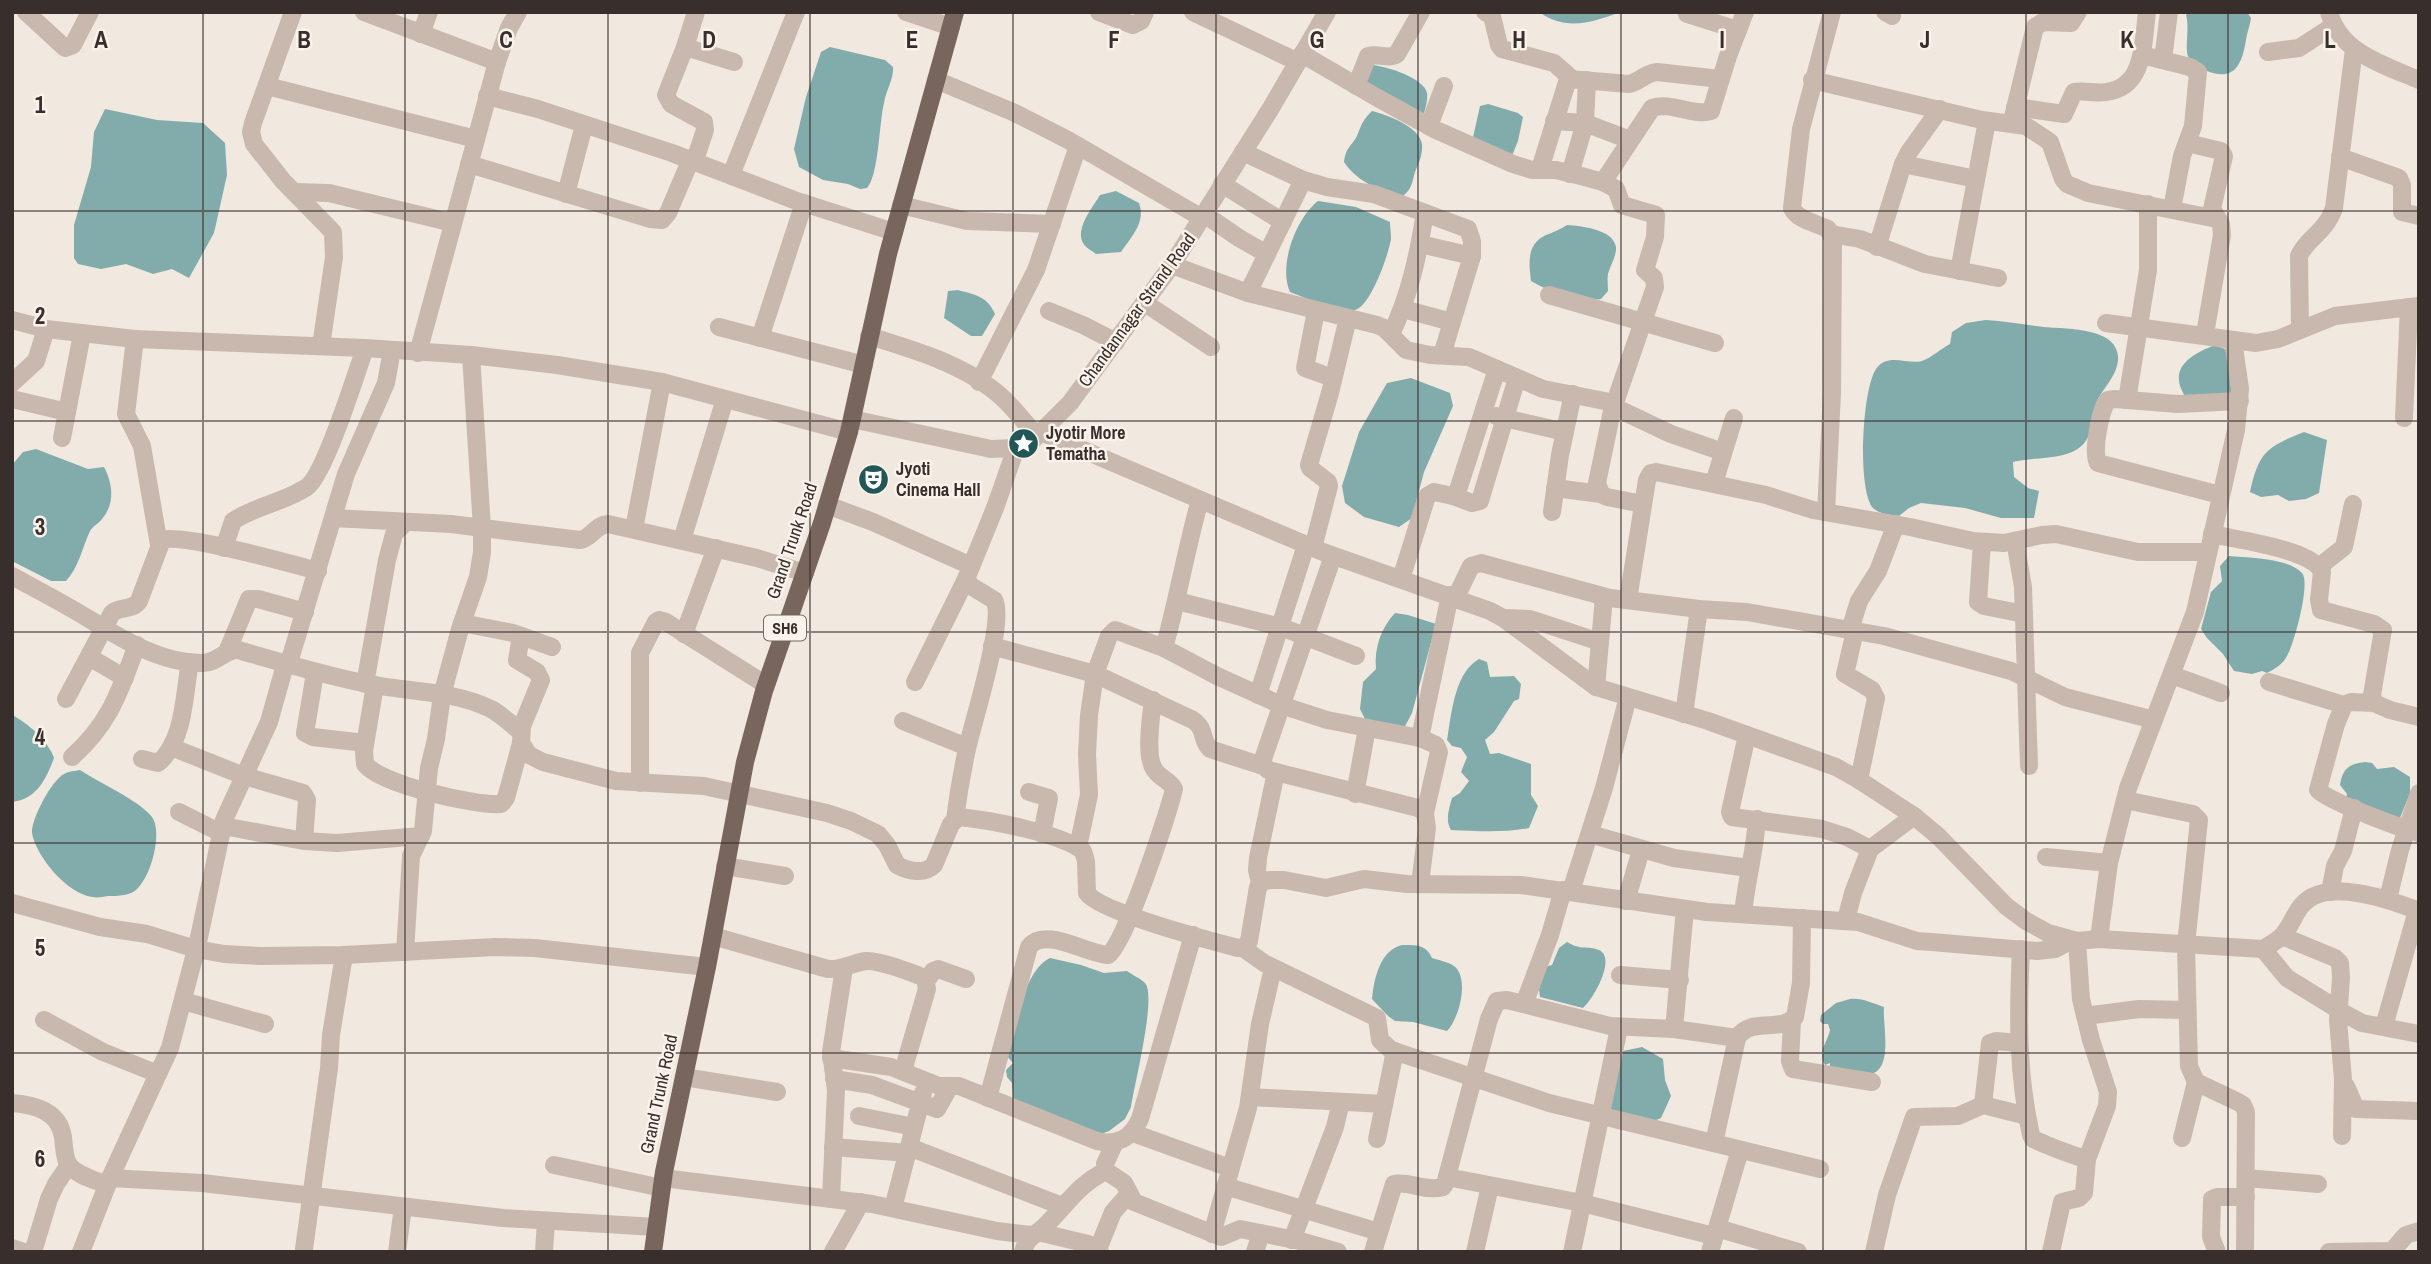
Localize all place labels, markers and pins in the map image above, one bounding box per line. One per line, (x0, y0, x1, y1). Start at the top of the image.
place label: Jyotir More Tematha (1046, 420, 1126, 466)
place icon: Jyotir More Tematha (1006, 426, 1040, 460)
place label: Jyoti Cinema Hall (896, 456, 981, 502)
theatre icon: Jyoti Cinema Hall (856, 462, 890, 496)

